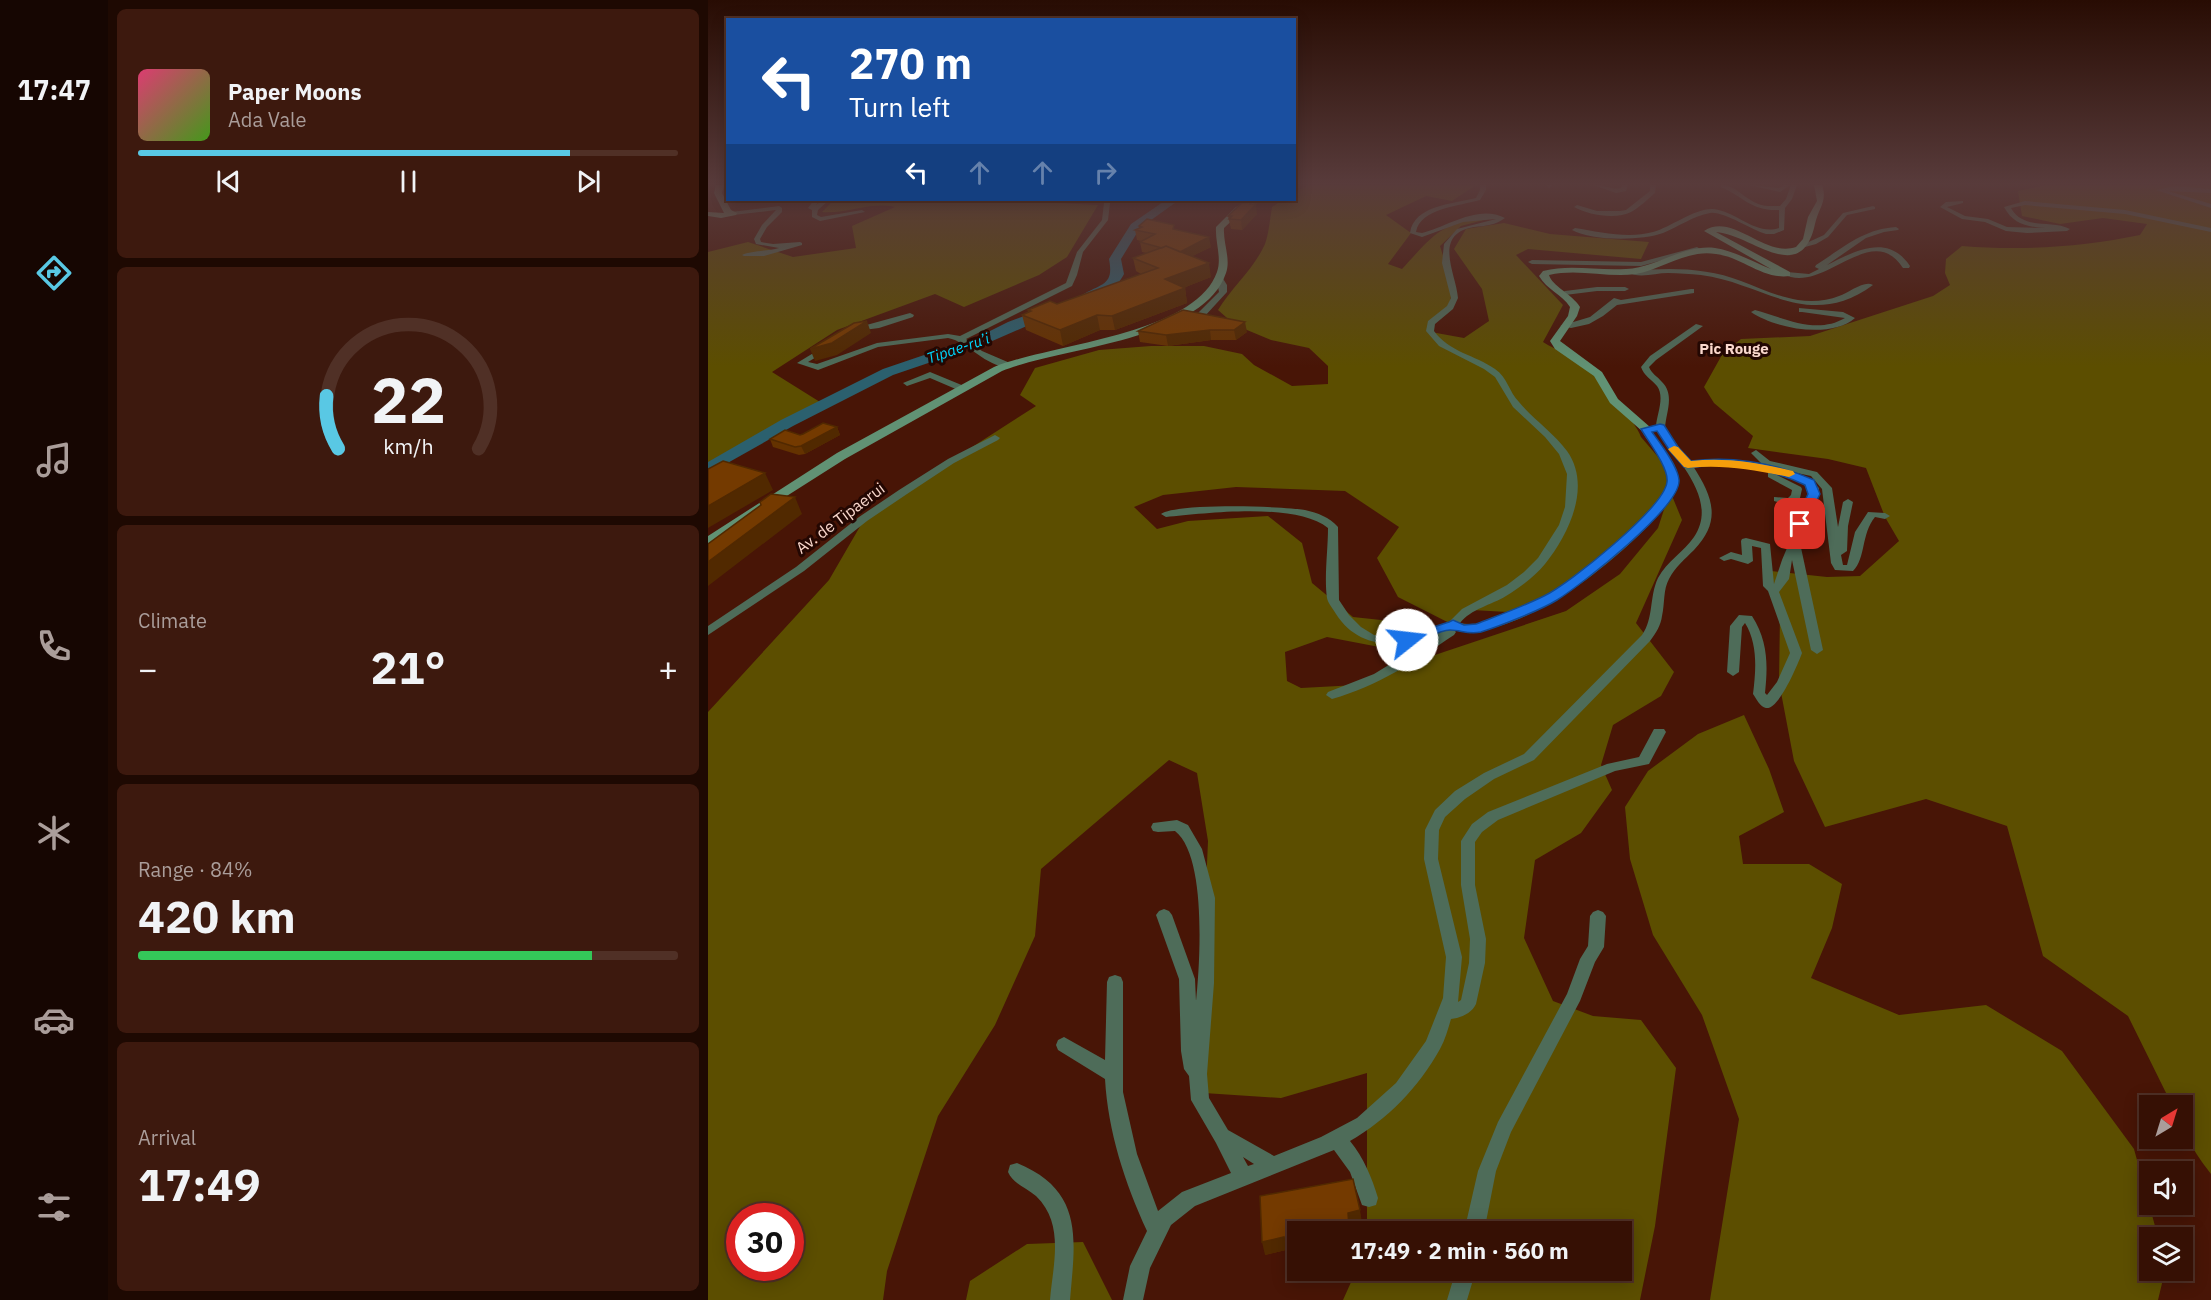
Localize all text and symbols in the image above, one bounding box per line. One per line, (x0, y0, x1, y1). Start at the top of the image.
text: 270 m (849, 36, 972, 91)
icon: left (750, 42, 828, 120)
text: 17:47 (17, 72, 91, 107)
text: Paper Moons (228, 77, 361, 106)
text: Turn left (849, 89, 950, 124)
text: Ada Vale (228, 106, 307, 133)
icon: left (900, 156, 933, 189)
icon: ahead (963, 156, 996, 189)
icon: ahead (1026, 156, 1059, 189)
icon: right (1089, 156, 1122, 189)
icon: previous (212, 165, 245, 198)
icon: pause (392, 165, 425, 198)
icon: next (572, 165, 605, 198)
icon: directions (33, 252, 75, 294)
water label: Tipae-ru’i (924, 328, 992, 368)
district label: Pic Rouge (1699, 339, 1769, 358)
text: 22 (371, 359, 445, 440)
text: km/h (383, 432, 433, 460)
icon: music (33, 439, 75, 481)
street label: Av. de Tipaerui (792, 478, 888, 558)
pin (1774, 498, 1825, 549)
icon: arrive (1783, 507, 1816, 540)
text: Climate (138, 607, 207, 634)
position arrow (1375, 608, 1439, 672)
icon: phone (33, 625, 75, 667)
text: 21° (370, 638, 446, 696)
text: − (138, 647, 158, 690)
text: + (658, 647, 678, 690)
icon: climate (33, 812, 75, 854)
text: Range · 84% (138, 856, 253, 883)
text: 420 km (138, 887, 296, 945)
icon: car (33, 999, 75, 1041)
north arrow (2139, 1095, 2193, 1149)
map controls (2139, 1095, 2193, 1281)
text: Arrival (138, 1124, 196, 1151)
text: 17:49 (138, 1155, 261, 1213)
button: sound (2139, 1161, 2193, 1215)
icon: filters (33, 1186, 75, 1228)
speed limit sign: 30 (726, 1203, 804, 1281)
button: layers (2139, 1227, 2193, 1281)
text: 17:49 · 2 min · 560 m (1350, 1236, 1569, 1265)

